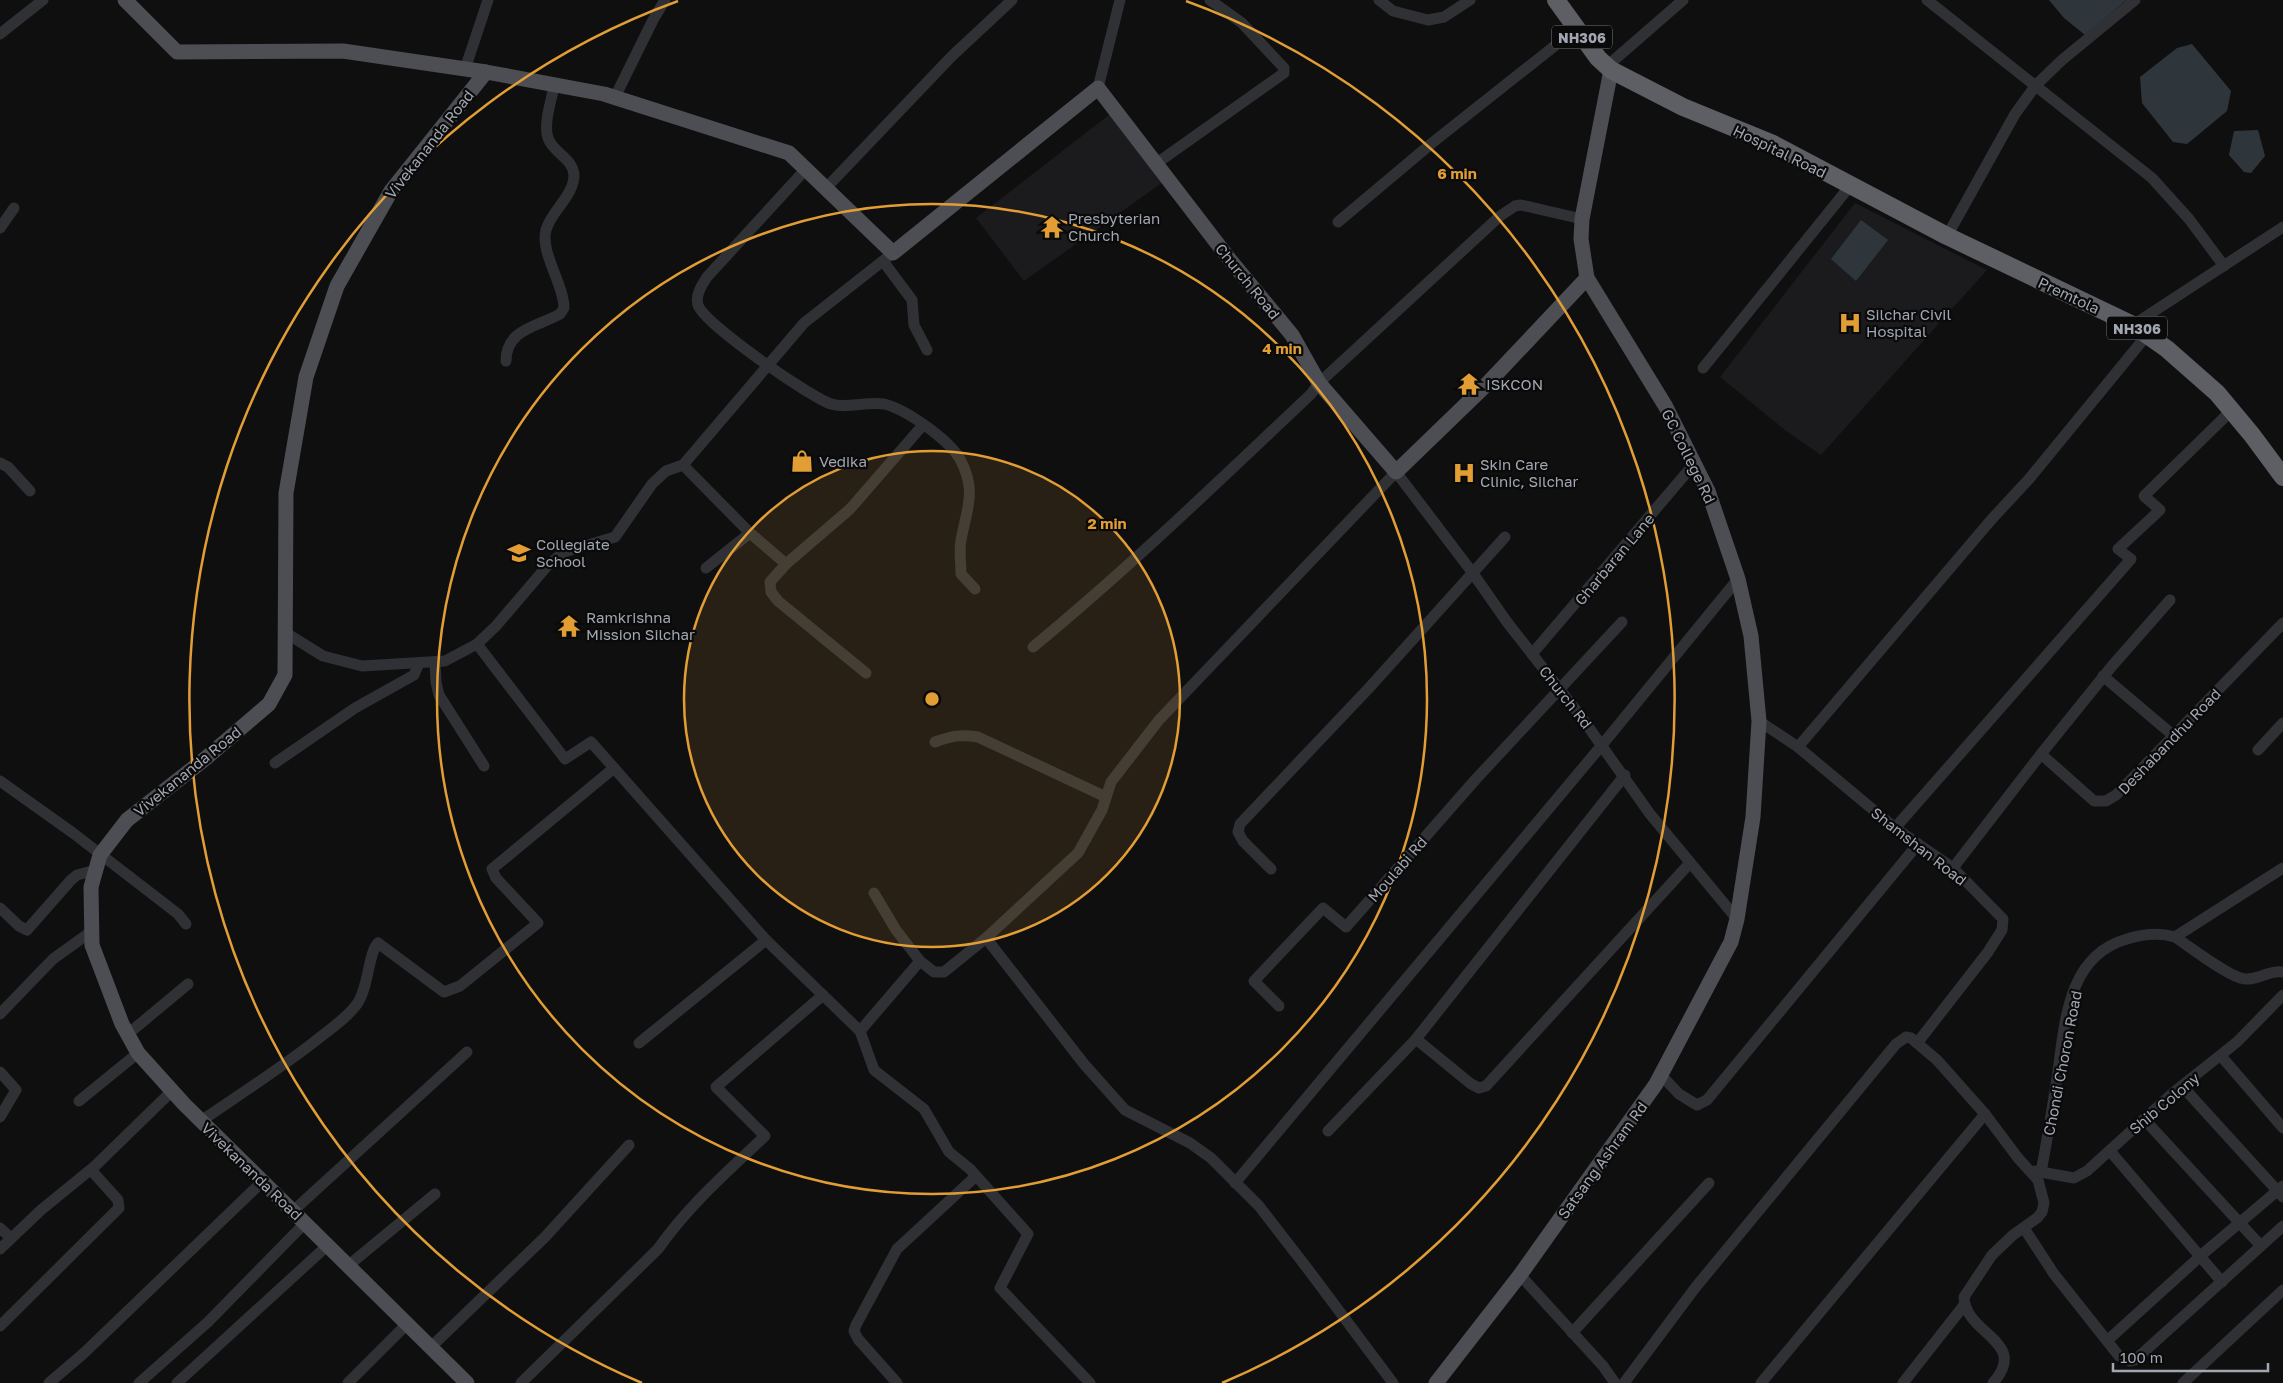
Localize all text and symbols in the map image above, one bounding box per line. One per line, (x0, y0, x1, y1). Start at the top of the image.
road number: NH306 (1552, 26, 1612, 48)
street label: Vivekananda Road (381, 86, 477, 202)
street label: Hospital Road (1730, 121, 1830, 181)
text: 6 min (1437, 164, 1477, 182)
place label: Presbyterian Church (1068, 209, 1160, 244)
temple icon: Presbyterian Church (1039, 214, 1065, 240)
street label: Church Road (1212, 240, 1284, 322)
street label: Premtola (2035, 273, 2103, 317)
place label: Silchar Civil Hospital (1866, 305, 1951, 340)
hospital icon: Silchar Civil Hospital (1837, 310, 1863, 336)
road number: NH306 (2107, 316, 2167, 339)
text: 4 min (1262, 339, 1302, 357)
temple icon: ISKCON (1456, 371, 1482, 397)
place label: ISKCON (1486, 375, 1543, 393)
street label: GC College Rd (1658, 406, 1720, 506)
shop icon: Vedika (789, 448, 815, 474)
place label: Vedika (819, 452, 867, 470)
place label: Skin Care Clinic, Silchar (1480, 455, 1579, 490)
hospital icon: Skin Care Clinic, Silchar (1451, 460, 1477, 486)
street label: Gharbaran Lane (1570, 509, 1658, 608)
text: 2 min (1087, 514, 1127, 532)
place label: Collegiate School (536, 535, 610, 570)
school or university icon: Collegiate School (506, 540, 532, 566)
place label: Ramkrishna Mission Silchar (586, 608, 695, 643)
temple icon: Ramkrishna Mission Silchar (556, 613, 582, 639)
street label: Church Rd (1536, 662, 1596, 732)
street label: Deshabandhu Road (2114, 684, 2224, 798)
centre of rings (923, 690, 941, 708)
street label: Vivekananda Road (130, 722, 244, 820)
street label: Shamshan Road (1868, 803, 1970, 889)
street label: Moulabi Rd (1364, 833, 1430, 905)
street label: Chondi Choron Road (2039, 989, 2085, 1137)
street label: Shib Colony (2125, 1068, 2203, 1138)
street label: Satsang Ashram Rd (1554, 1098, 1650, 1222)
street label: Vivekananda Road (198, 1118, 306, 1224)
scale bar (2113, 1340, 2268, 1372)
text: 100 m (2120, 1348, 2163, 1366)

